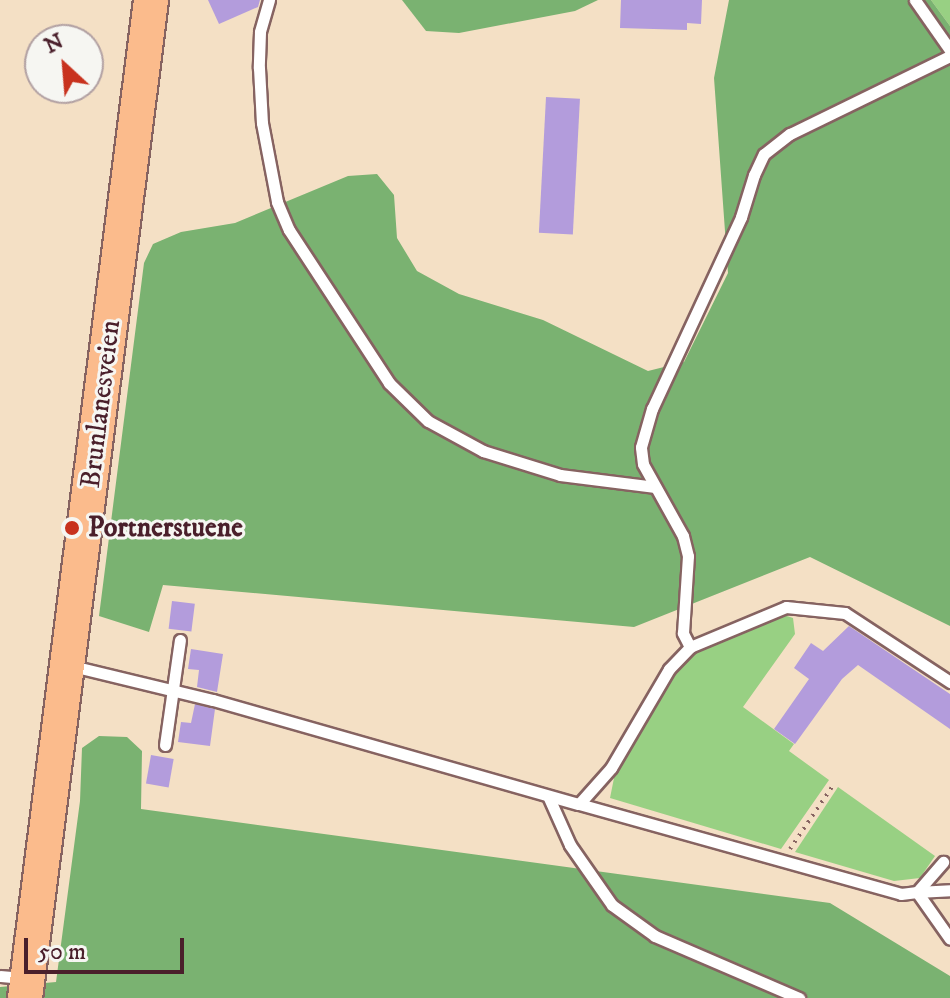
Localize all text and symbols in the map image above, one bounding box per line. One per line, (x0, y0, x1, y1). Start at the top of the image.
north arrow (24, 24, 104, 104)
text: N (40, 28, 68, 60)
street label: Brunlanesveien (74, 318, 128, 490)
place label: Portnerstuene (88, 511, 243, 545)
marker: Portnerstuene (63, 519, 81, 537)
scale bar (28, 922, 188, 972)
text: 50 m (38, 937, 86, 967)

